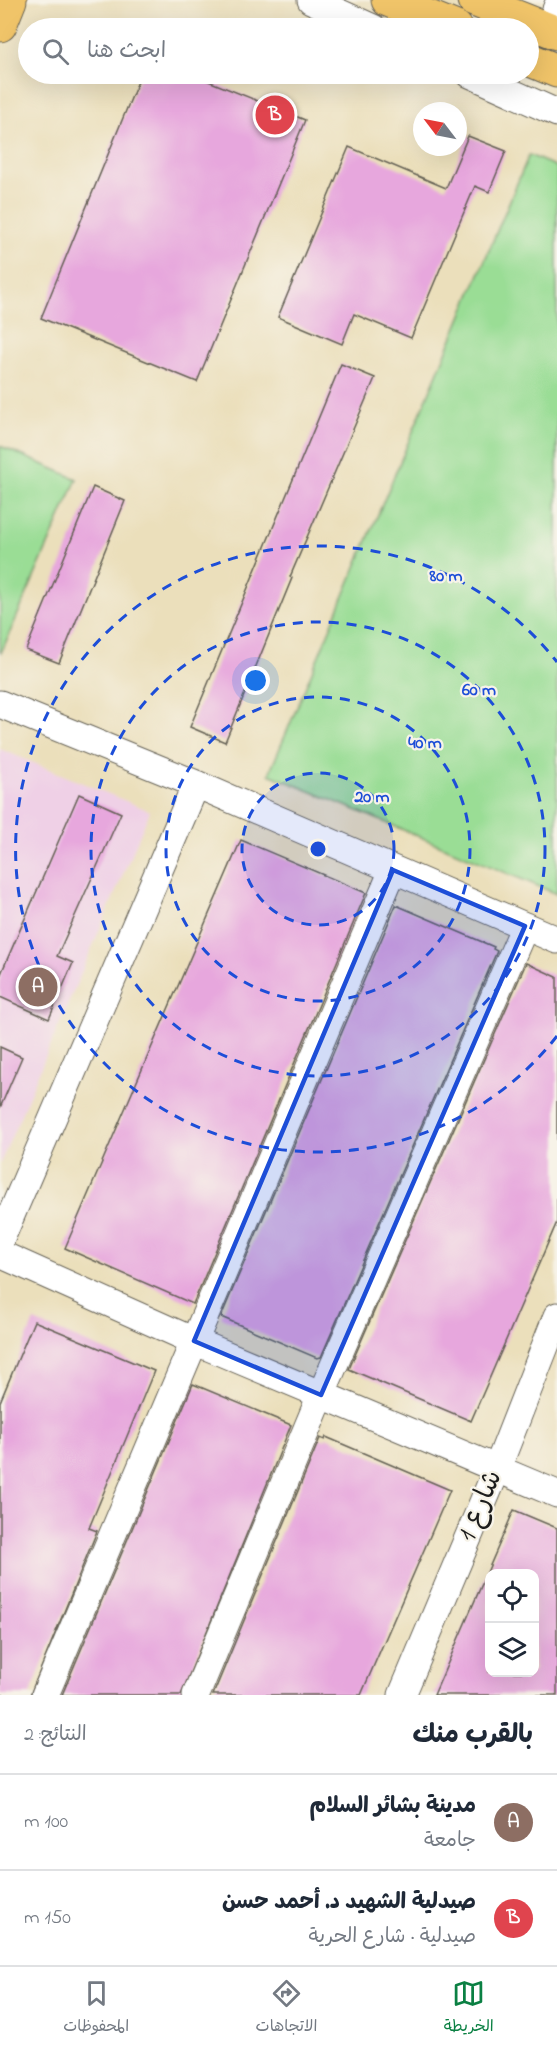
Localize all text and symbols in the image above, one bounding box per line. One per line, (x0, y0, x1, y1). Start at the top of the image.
search box (18, 18, 539, 84)
icon: search (39, 35, 72, 68)
text: ابحث هنا (87, 36, 166, 68)
pin: B (256, 92, 294, 138)
north arrow (413, 102, 467, 156)
text: 80 m (429, 564, 463, 590)
your location (241, 666, 270, 695)
text: 60 m (462, 678, 496, 704)
text: 40 m (408, 731, 442, 757)
text: 20 m (353, 785, 390, 811)
centre of rings (308, 839, 328, 859)
pin: A (18, 964, 57, 1010)
street label: شارع 1 (449, 1464, 513, 1548)
map controls (485, 1569, 539, 1677)
button: locate (485, 1569, 539, 1623)
button: layers (485, 1623, 539, 1677)
text: بالقرب منك (412, 1717, 533, 1755)
text: النتائج: 2 (24, 1721, 87, 1750)
text: مدينة بشائر السلام (310, 1791, 476, 1823)
text: 100 m (24, 1808, 68, 1837)
text: A (507, 1808, 520, 1837)
text: جامعة (424, 1827, 476, 1856)
text: صيدلية الشهيد د. أحمد حسن (222, 1887, 476, 1919)
text: 150 m (24, 1904, 71, 1933)
text: B (507, 1904, 520, 1933)
text: صيدلية · شارع الحرية (309, 1923, 476, 1952)
tab: المحفوظات (63, 1977, 129, 2040)
tab: الاتجاهات (256, 1977, 317, 2040)
tab: الخريطة (444, 1977, 494, 2040)

